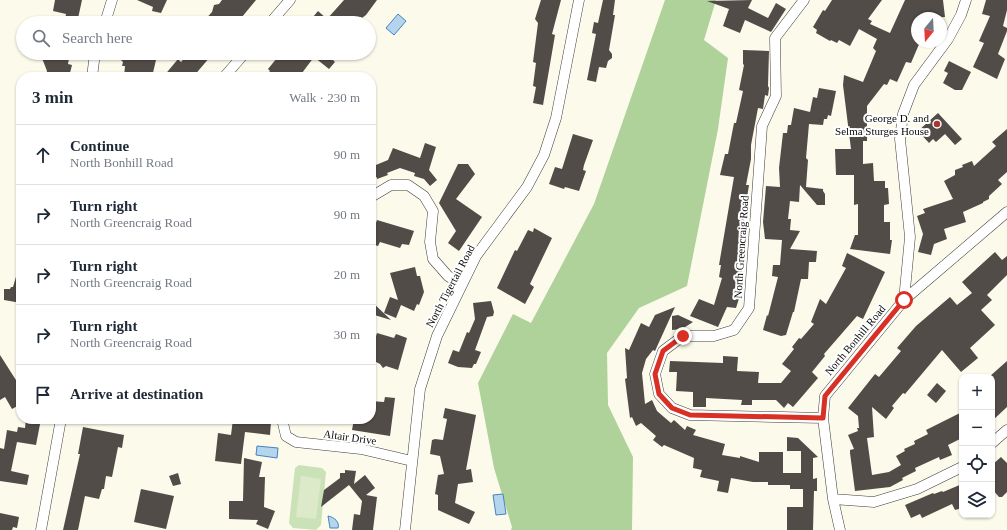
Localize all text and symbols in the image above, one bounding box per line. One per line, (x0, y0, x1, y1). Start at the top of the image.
north arrow (911, 12, 947, 48)
search box (16, 16, 376, 60)
icon: search (30, 27, 52, 49)
text: Search here (62, 30, 132, 46)
text: 3 min (32, 88, 73, 107)
text: Walk · 230 m (289, 90, 360, 105)
place label: George D. and Selma Sturges House (835, 112, 929, 137)
marker: George D. and Selma Sturges House (932, 119, 942, 129)
text: Continue (70, 138, 129, 154)
icon: ahead (32, 144, 54, 166)
text: 90 m (334, 147, 360, 162)
text: North Bonhill Road (70, 155, 173, 170)
street label: North Greencraig Road (731, 195, 751, 299)
text: Turn right (70, 198, 137, 214)
icon: right (32, 204, 54, 226)
text: 90 m (334, 207, 360, 222)
text: North Greencraig Road (70, 215, 192, 230)
street label: North Tigertail Road (423, 242, 477, 329)
text: Turn right (70, 258, 137, 274)
icon: right (32, 264, 54, 286)
text: 20 m (334, 267, 360, 282)
text: North Greencraig Road (70, 275, 192, 290)
route start (895, 291, 913, 309)
street label: North Bonhill Road (822, 302, 888, 377)
text: Turn right (70, 318, 137, 334)
icon: right (32, 324, 54, 346)
text: 30 m (334, 327, 360, 342)
route end (674, 327, 692, 345)
text: North Greencraig Road (70, 335, 192, 350)
map controls (959, 374, 995, 518)
button: + (959, 374, 995, 410)
icon: arrive (32, 384, 54, 406)
text: Arrive at destination (70, 386, 203, 402)
button: − (959, 410, 995, 446)
street label: Altair Drive (323, 427, 377, 447)
button: locate (959, 446, 995, 482)
button: layers (959, 482, 995, 518)

